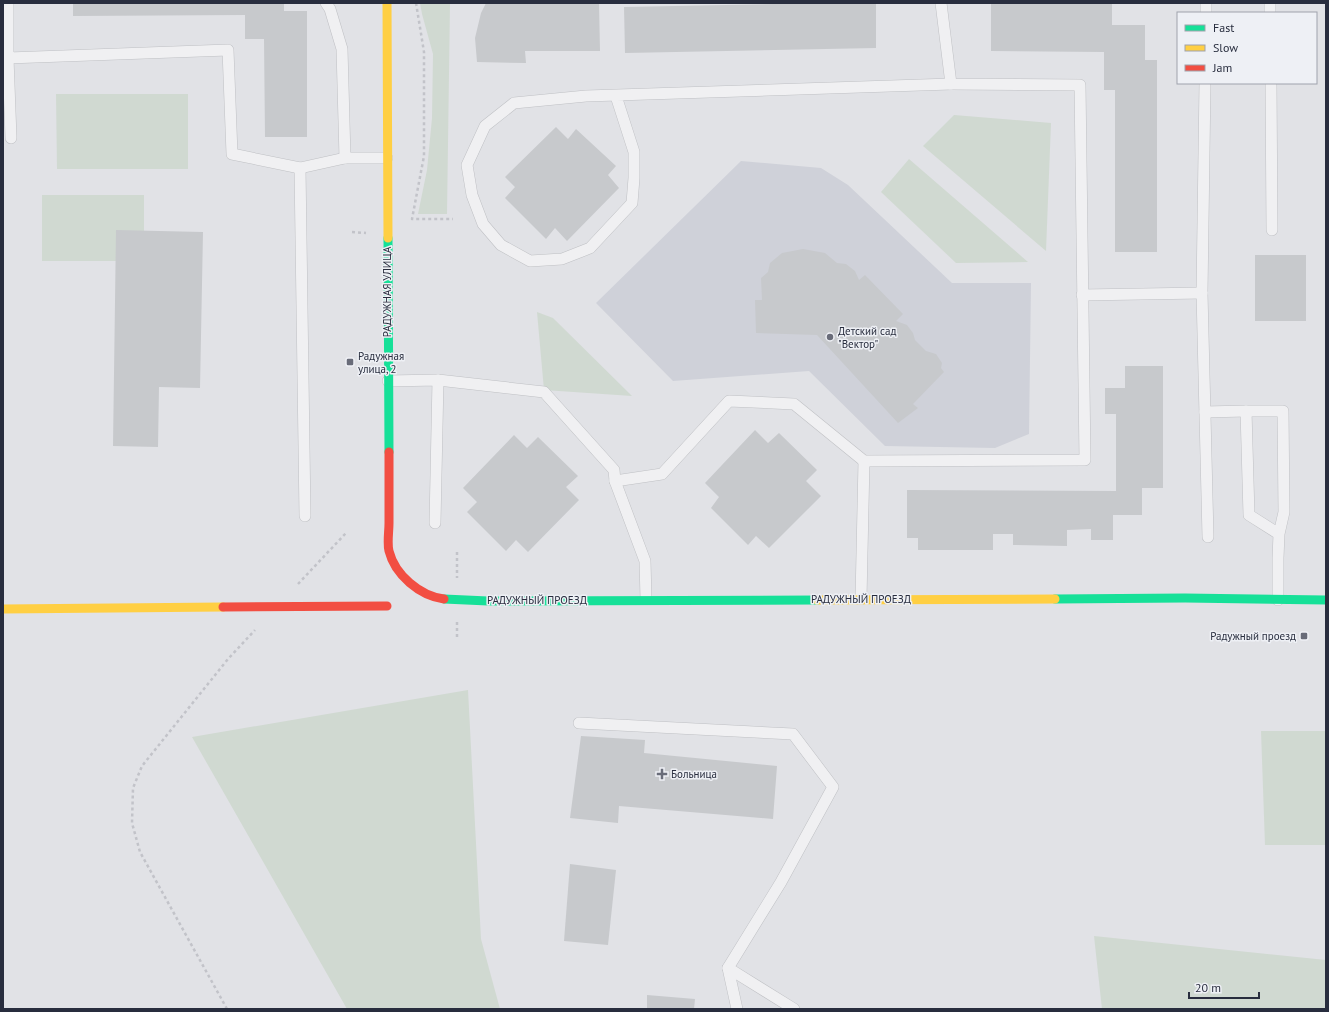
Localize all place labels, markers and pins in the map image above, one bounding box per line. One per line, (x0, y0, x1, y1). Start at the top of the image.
place label: Детский сад "Вектор" (838, 324, 896, 351)
marker: Детский сад "Вектор" (825, 332, 835, 342)
place label: Радужная улица, 2 (358, 349, 404, 376)
marker: Радужная улица, 2 (345, 357, 355, 367)
place label: Радужный проезд (1210, 629, 1296, 643)
marker: Радужный проезд (1299, 631, 1309, 641)
place label: Больница (671, 767, 717, 781)
marker: Больница (656, 768, 668, 780)

